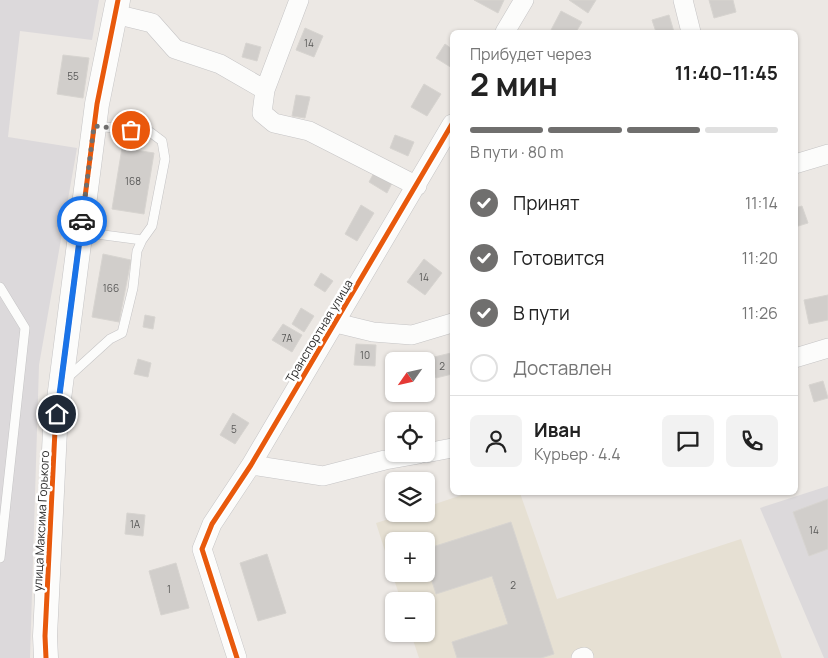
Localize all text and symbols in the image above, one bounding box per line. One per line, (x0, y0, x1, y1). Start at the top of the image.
house number: 14 (304, 36, 314, 50)
text: Прибудет через (470, 43, 592, 65)
text: 11:40–11:45 (675, 60, 778, 86)
text: 2 мин (470, 62, 558, 106)
house number: 55 (67, 69, 79, 83)
pin (110, 109, 152, 151)
icon: bag (117, 116, 145, 144)
text: В пути · 80 m (470, 141, 564, 163)
house number: 168 (125, 174, 141, 188)
icon: check (470, 189, 498, 217)
text: Принят (513, 190, 580, 216)
text: 11:14 (745, 192, 778, 214)
courier (57, 196, 107, 246)
icon: car (68, 207, 96, 235)
icon: check (470, 244, 498, 272)
text: Готовится (513, 245, 605, 271)
text: 11:20 (742, 247, 778, 269)
house number: 14 (419, 270, 429, 284)
street label: Транспортная улица (281, 276, 357, 386)
house number: 166 (103, 281, 119, 295)
icon: check (470, 299, 498, 327)
text: В пути (513, 300, 570, 326)
text: 11:26 (742, 302, 778, 324)
house number: 7А (282, 331, 293, 345)
house number: 10 (360, 348, 370, 362)
north arrow (385, 352, 435, 402)
map controls (385, 352, 435, 642)
text: Доставлен (513, 355, 612, 381)
house number: 2 (439, 359, 445, 373)
pin (36, 393, 78, 435)
icon: home (43, 400, 71, 428)
button: locate (385, 412, 435, 462)
button: person (470, 415, 522, 467)
button: chat (662, 415, 714, 467)
button: phone (726, 415, 778, 467)
text: Иван (534, 417, 581, 443)
house number: 5 (231, 422, 237, 436)
text: Курьер · 4.4 (534, 443, 621, 465)
street label: улица Максима Горького (29, 450, 53, 592)
button: layers (385, 472, 435, 522)
house number: 1А (130, 517, 141, 531)
house number: 14 (809, 523, 819, 537)
button: + (385, 532, 435, 582)
house number: 2 (510, 578, 516, 592)
house number: 1 (167, 582, 171, 596)
button: − (385, 592, 435, 642)

